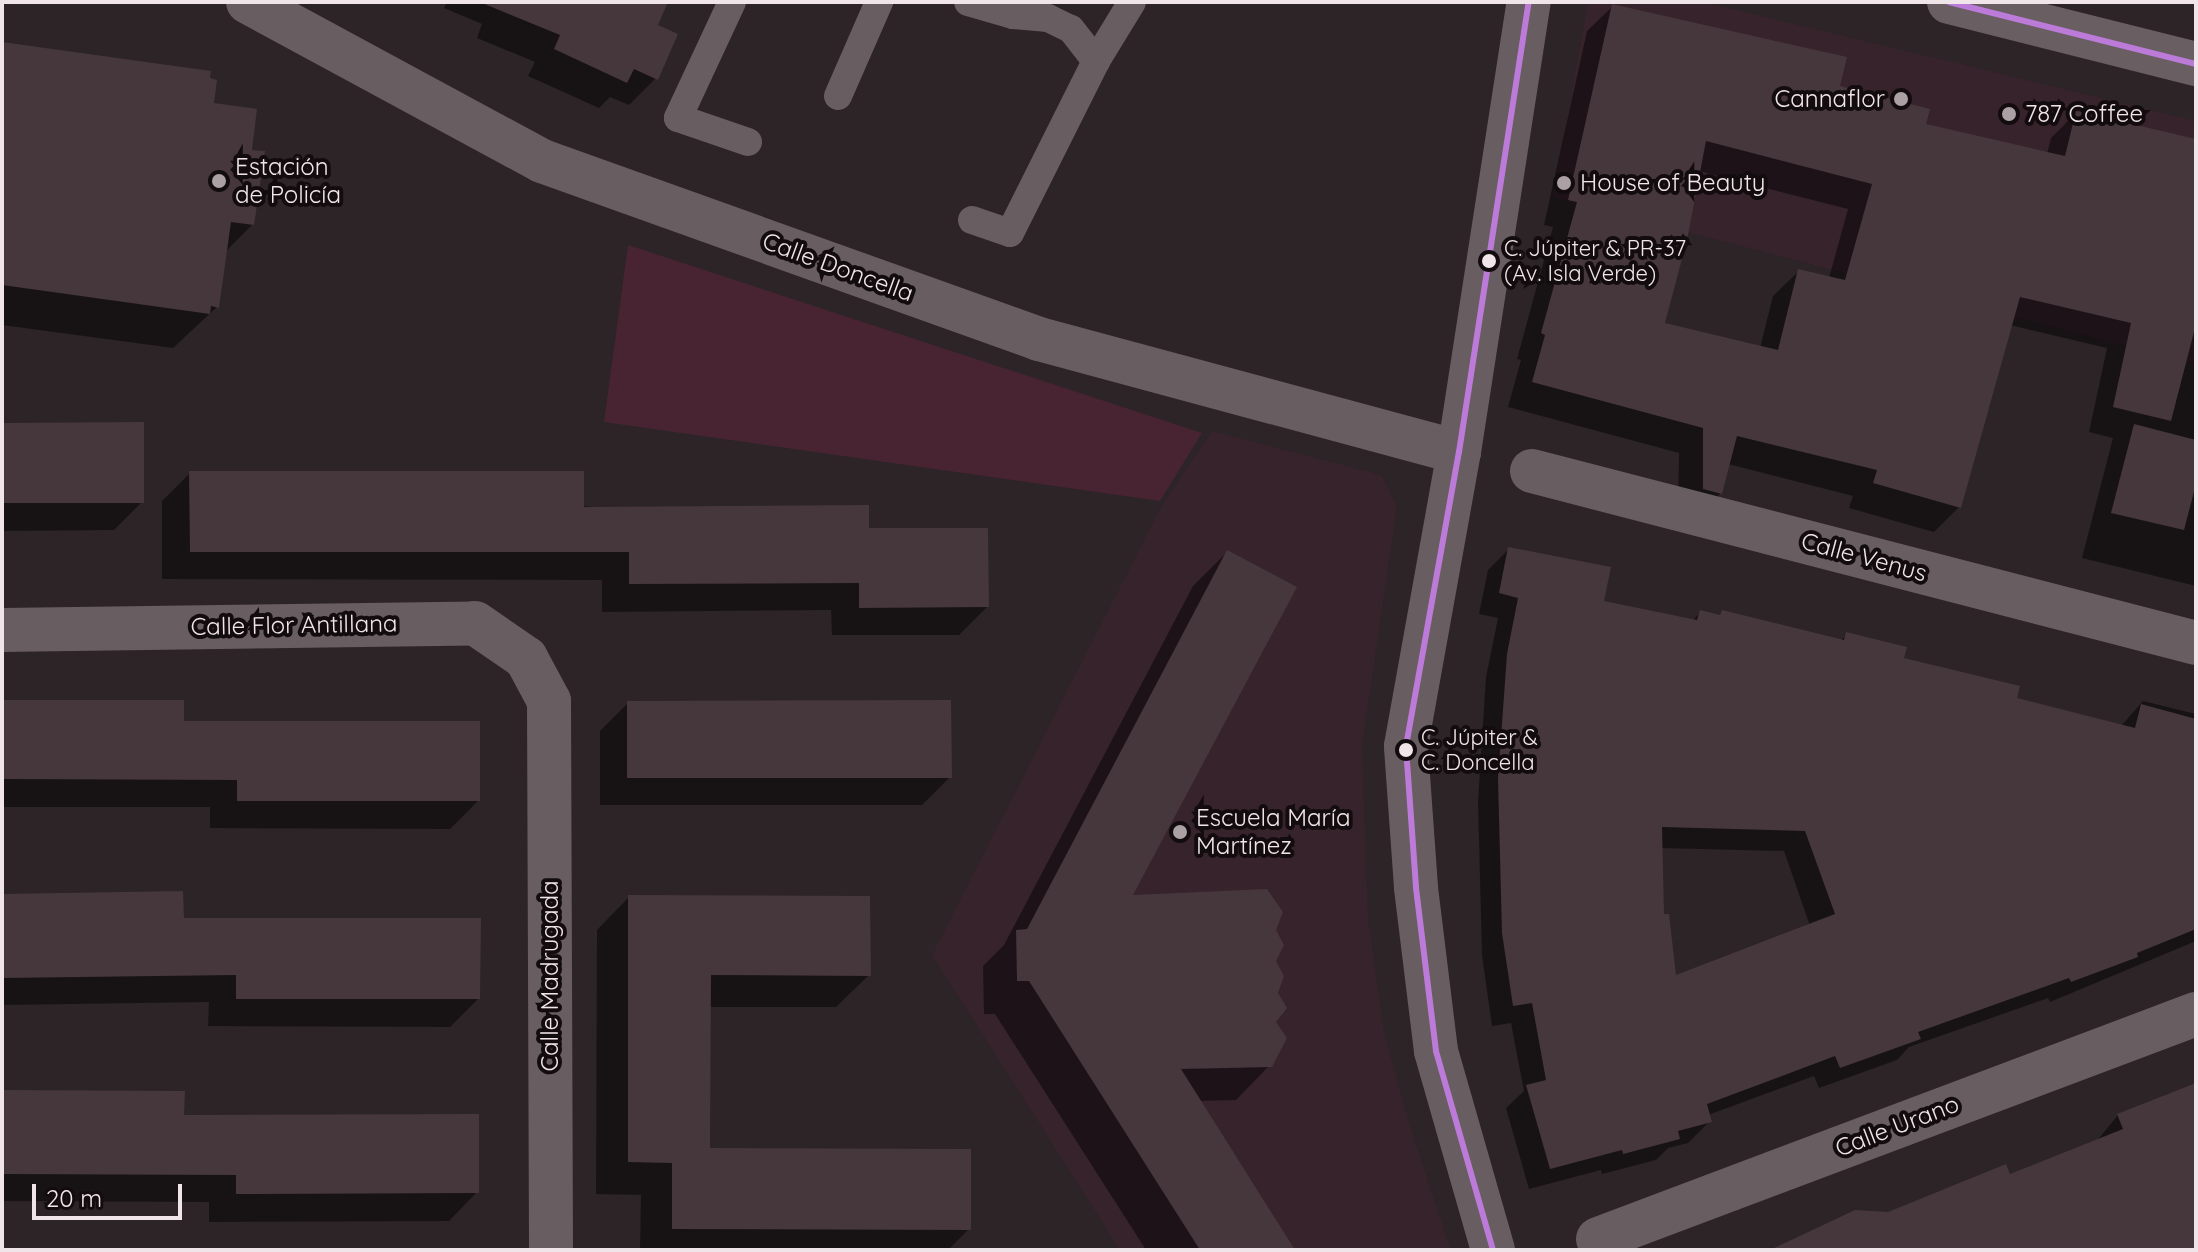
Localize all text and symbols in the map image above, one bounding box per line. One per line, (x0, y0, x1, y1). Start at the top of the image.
place label: Cannaflor (1775, 85, 1885, 113)
marker: Cannaflor (1892, 90, 1910, 108)
place label: 787 Coffee (2025, 100, 2143, 128)
marker: 787 Coffee (2000, 105, 2018, 123)
place label: Estación de Policía (235, 153, 341, 209)
place label: House of Beauty (1580, 169, 1765, 197)
marker: Estación de Policía (210, 172, 228, 190)
marker: House of Beauty (1555, 174, 1573, 192)
street label: Calle Doncella (759, 226, 917, 308)
place label: C. Júpiter & PR-37 (Av. Isla Verde) (1504, 235, 1686, 286)
marker: C. Júpiter & PR-37 (Av. Isla Verde) (1481, 253, 1497, 269)
street label: Calle Venus (1798, 526, 1930, 588)
street label: Calle Flor Antillana (190, 609, 398, 641)
place label: C. Júpiter & C. Doncella (1421, 724, 1538, 776)
marker: C. Júpiter & C. Doncella (1398, 742, 1414, 758)
place label: Escuela María Martínez (1196, 804, 1350, 860)
marker: Escuela María Martínez (1171, 823, 1189, 841)
street label: Calle Madrugada (536, 880, 564, 1072)
street label: Calle Urano (1831, 1089, 1963, 1163)
scale bar (36, 1168, 186, 1218)
text: 20 m (46, 1183, 102, 1213)

